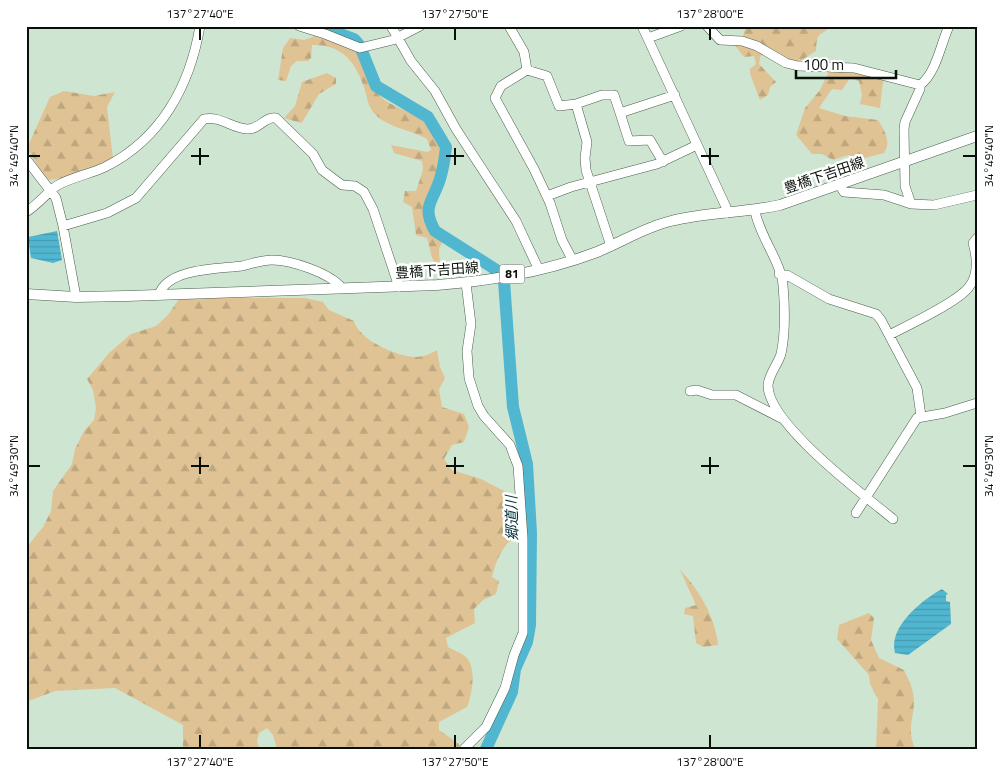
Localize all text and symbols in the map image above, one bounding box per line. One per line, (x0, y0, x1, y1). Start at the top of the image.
text: 137°27'40"E (166, 4, 234, 23)
text: 137°27'50"E (421, 4, 489, 23)
text: 137°28'00"E (676, 4, 744, 23)
scale bar (796, 48, 896, 80)
text: 100 m (803, 53, 844, 76)
text: 34°49'40"N (4, 125, 23, 187)
text: 34°49'40"N (979, 125, 998, 187)
street label: 豊橋下吉田線 (781, 151, 867, 198)
street label: 豊橋下吉田線 (394, 256, 480, 283)
road number: 81 (500, 264, 524, 284)
text: 34°49'30"N (4, 435, 23, 497)
text: 34°49'30"N (979, 435, 998, 497)
water label: 郷道川 (500, 493, 523, 541)
text: 137°27'40"E (166, 752, 234, 771)
text: 137°27'50"E (421, 752, 489, 771)
text: 137°28'00"E (676, 752, 744, 771)

